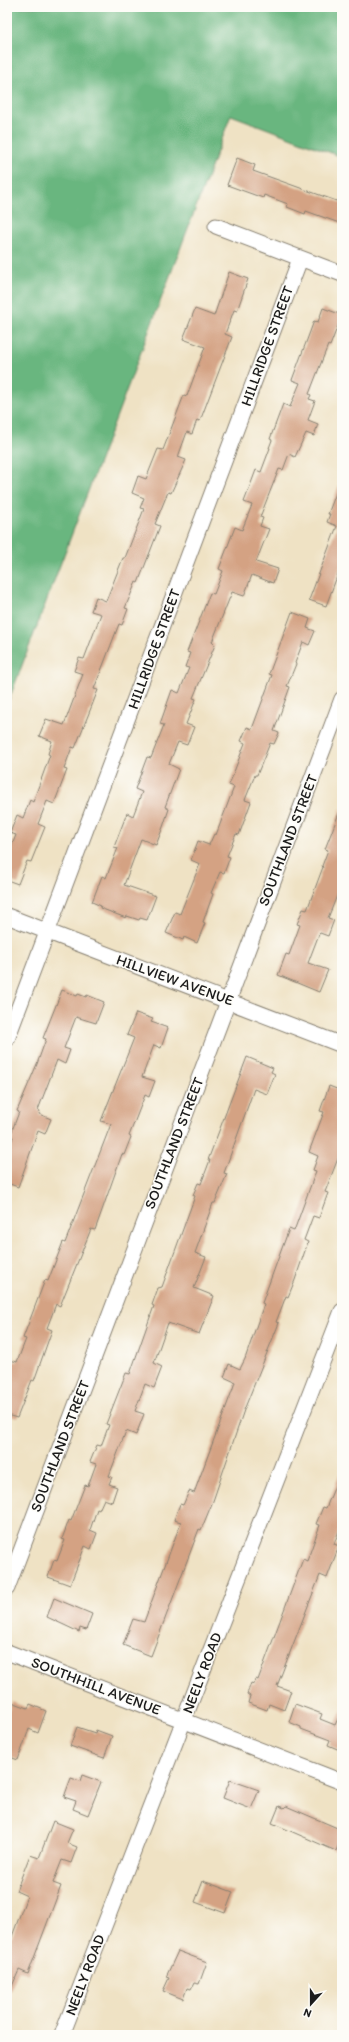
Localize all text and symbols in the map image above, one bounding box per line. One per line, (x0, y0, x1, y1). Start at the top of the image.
street label: HILLRIDGE STREET (237, 283, 297, 409)
street label: HILLRIDGE STREET (124, 586, 184, 712)
street label: SOUTHLAND STREET (255, 771, 322, 908)
street label: HILLVIEW AVENUE (114, 950, 236, 1010)
street label: SOUTHLAND STREET (141, 1074, 208, 1211)
street label: SOUTHLAND STREET (27, 1377, 94, 1514)
street label: NEELY ROAD (178, 1630, 226, 1716)
street label: SOUTHHILL AVENUE (29, 1653, 163, 1719)
street label: NEELY ROAD (61, 1932, 109, 2018)
north arrow (291, 1984, 331, 2024)
text: N (302, 2005, 313, 2020)

